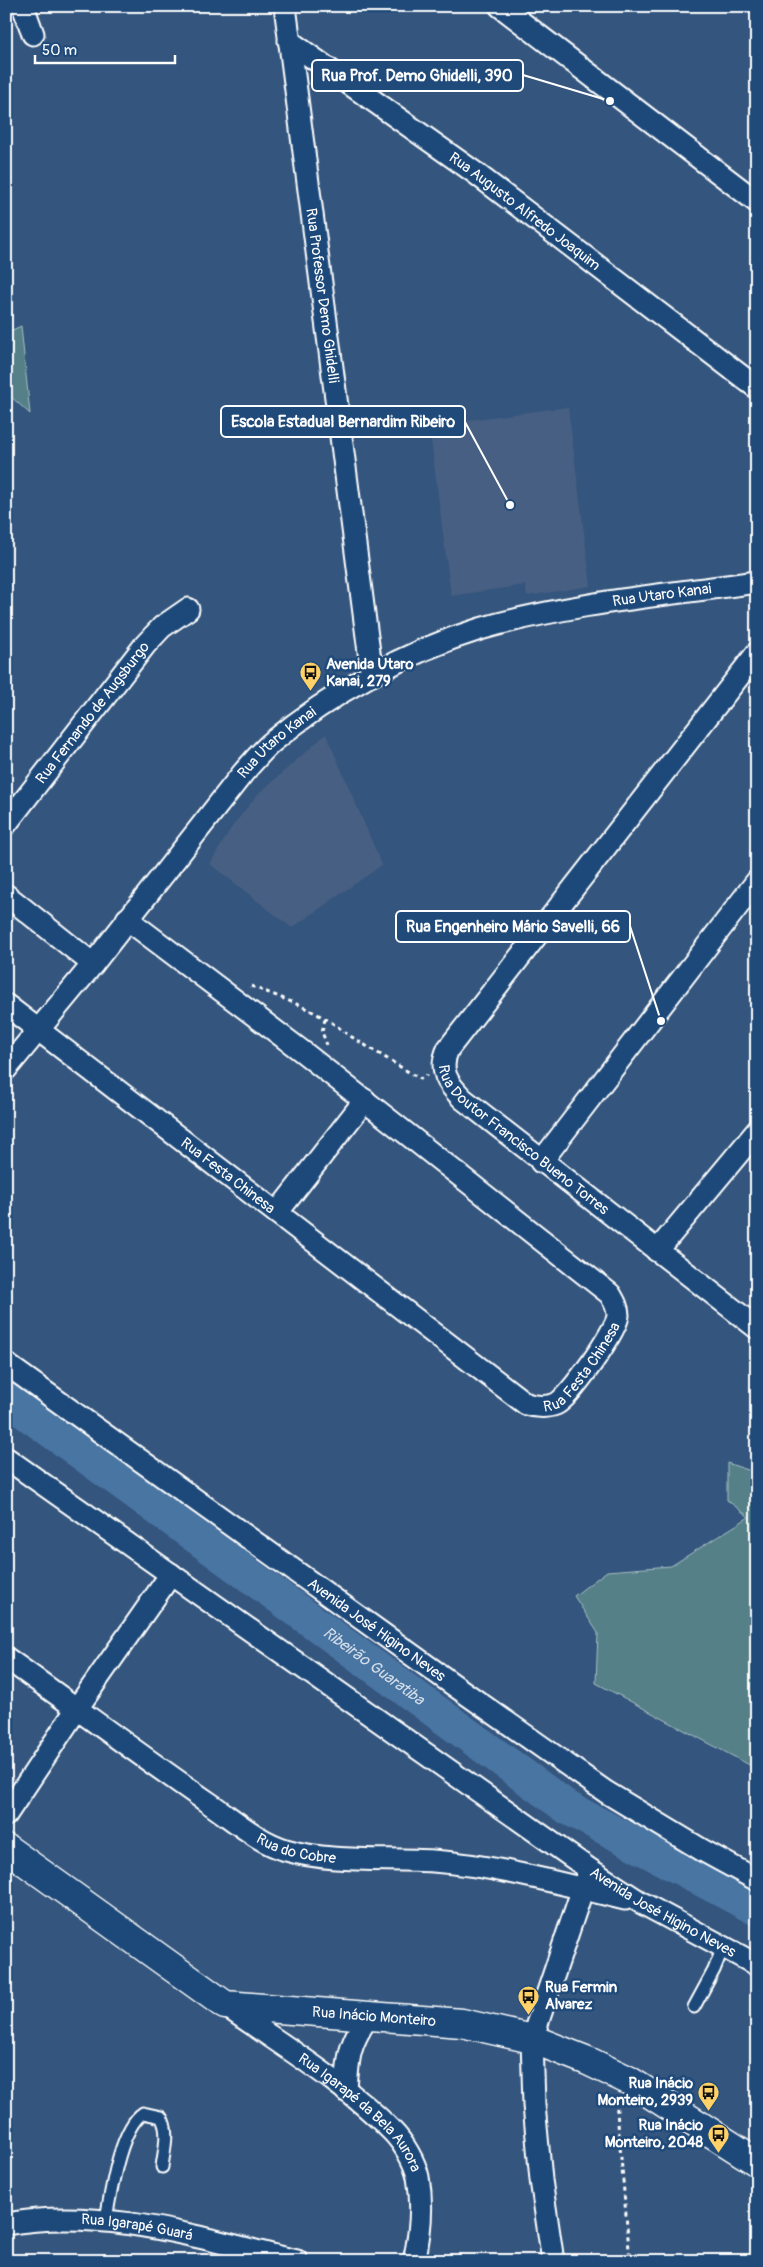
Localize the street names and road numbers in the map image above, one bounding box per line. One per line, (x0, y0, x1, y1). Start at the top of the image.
street label: Rua Augusto Alfredo Joaquim (445, 148, 604, 275)
street label: Rua Professor Demo Ghidelli (302, 207, 343, 384)
street label: Rua Utaro Kanai (611, 579, 713, 611)
street label: Rua Fernando de Augsburgo (31, 638, 154, 787)
street label: Rua Utaro Kanai (233, 702, 320, 782)
street label: Rua Doutor Francisco Bueno Torres (434, 1064, 613, 1219)
street label: Rua Festa Chinesa (177, 1133, 279, 1218)
street label: Rua Festa Chinesa (542, 1319, 624, 1416)
street label: Avenida José Higino Neves (304, 1574, 450, 1686)
street label: Rua do Cobre (253, 1829, 337, 1868)
street label: Avenida José Higino Neves (586, 1863, 740, 1962)
street label: Rua Inácio Monteiro (311, 2002, 437, 2030)
street label: Rua Igarapé da Bela Aurora (295, 2049, 425, 2174)
street label: Rua Igarapé Guará (81, 2210, 195, 2245)

